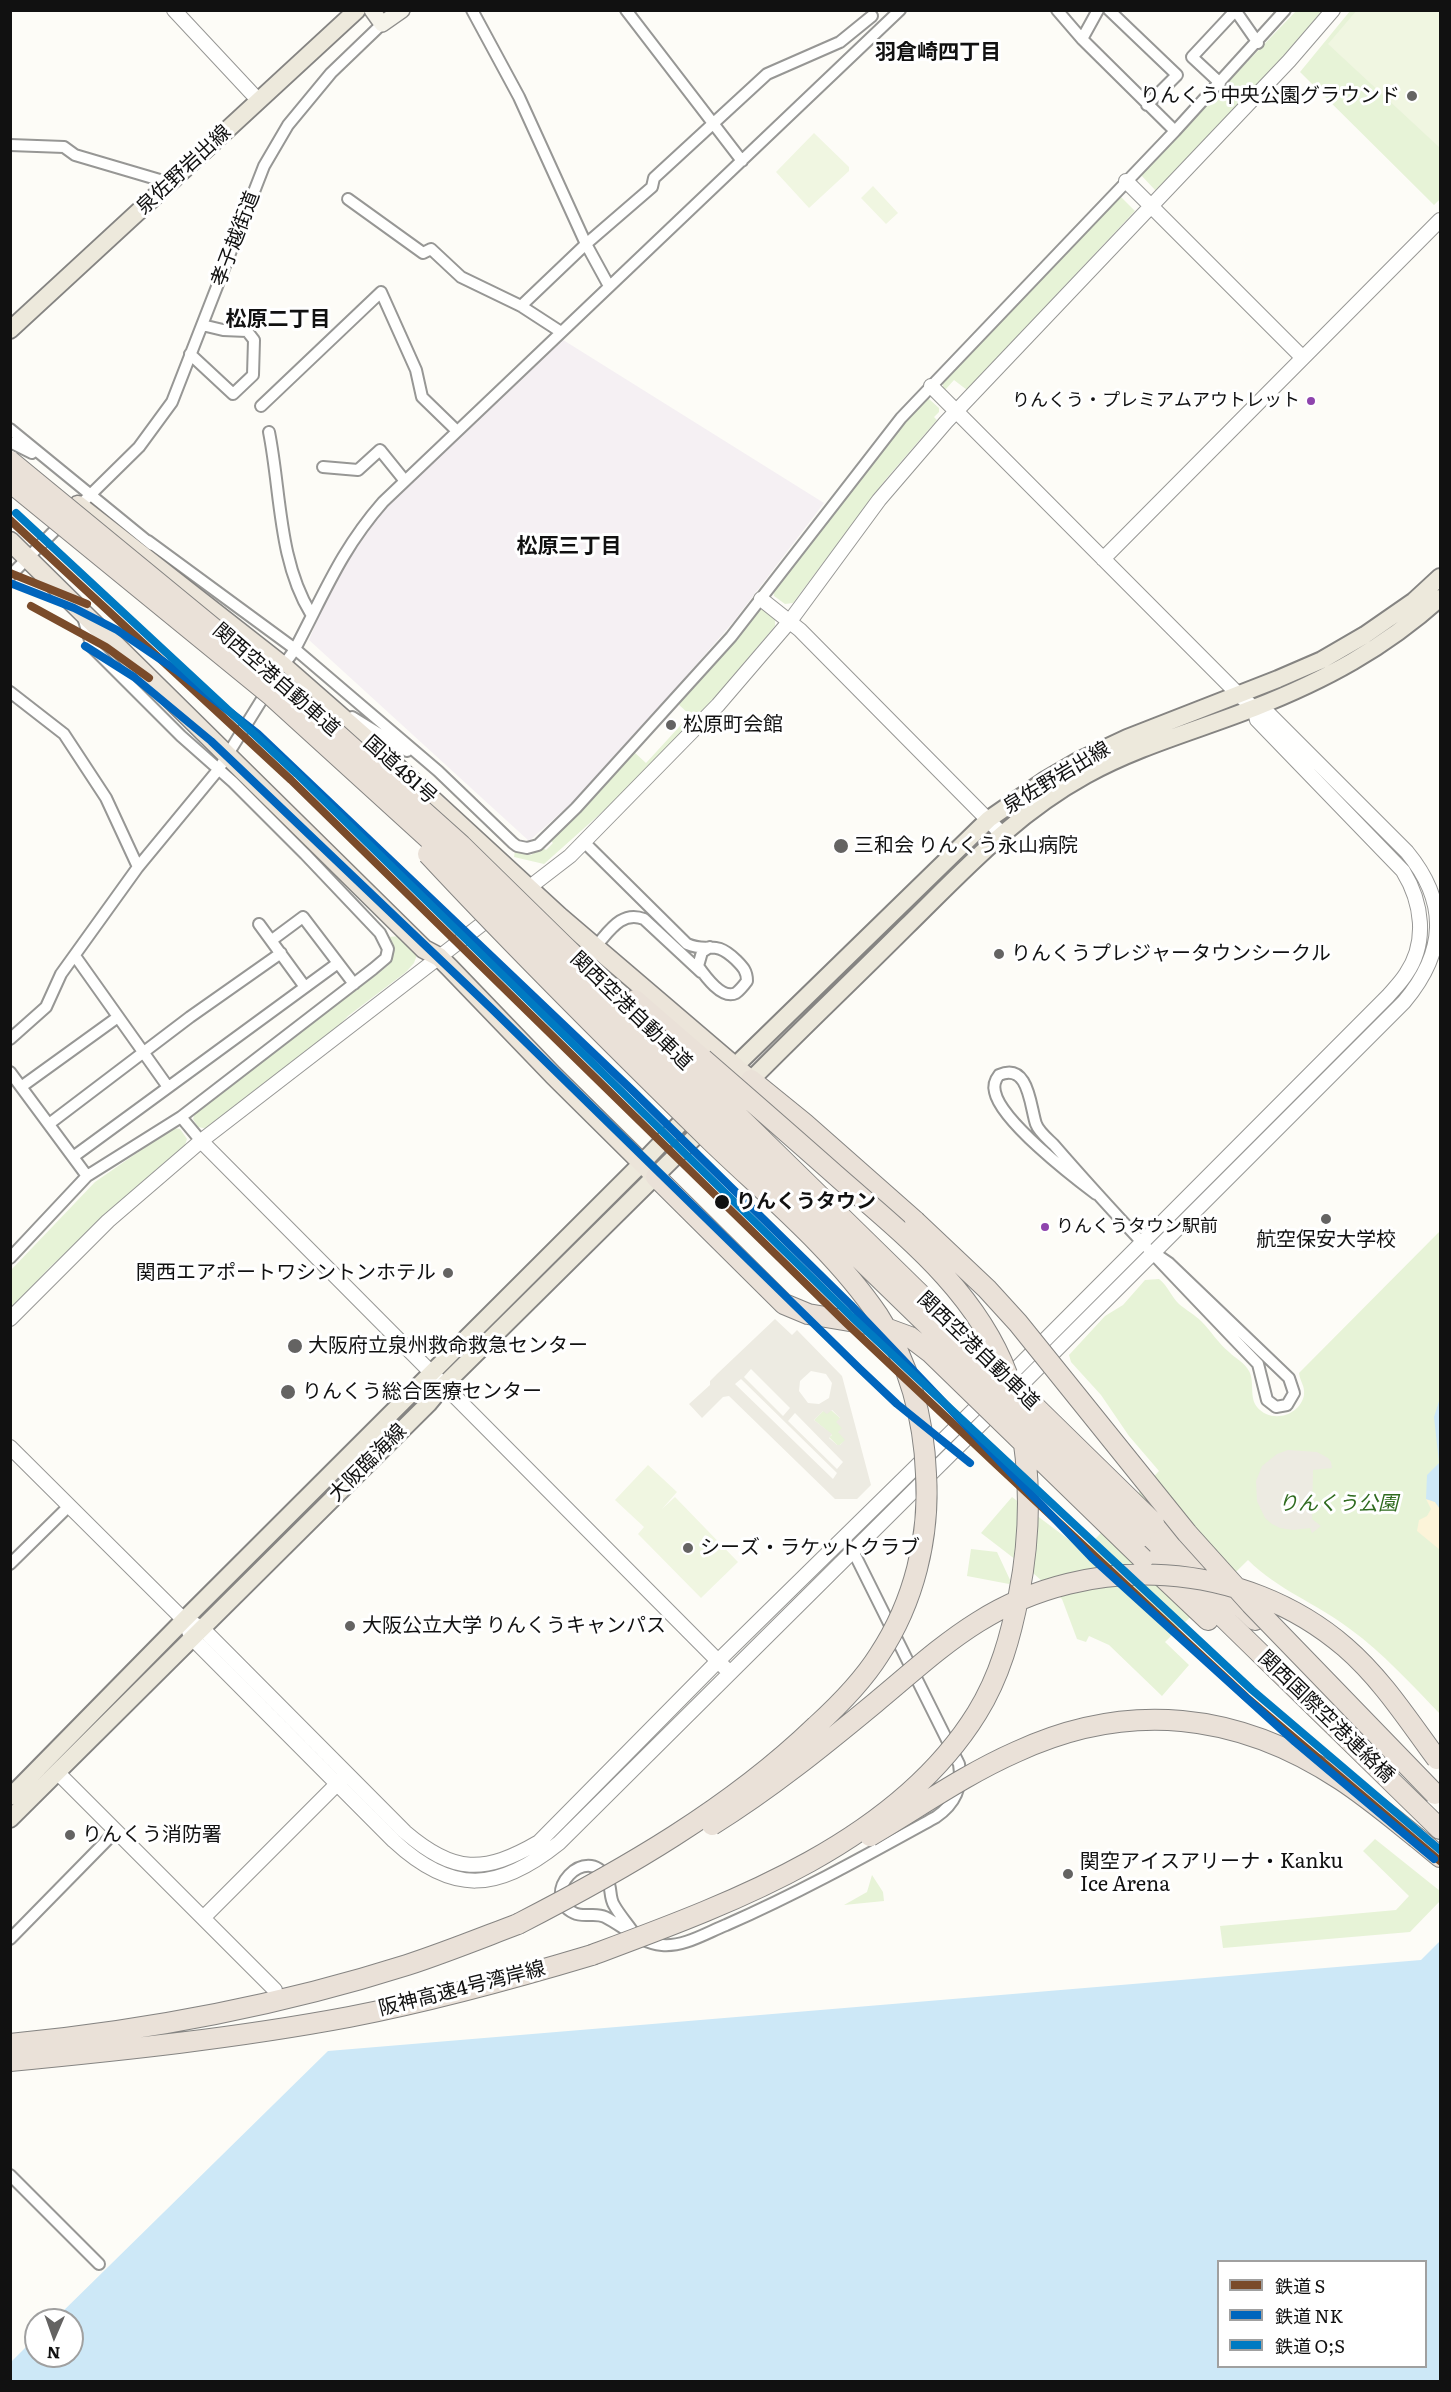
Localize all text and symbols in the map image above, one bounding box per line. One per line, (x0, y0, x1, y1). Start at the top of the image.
district label: 羽倉崎四丁目 (875, 40, 1001, 66)
place label: りんくう中央公園グラウンド (1140, 84, 1400, 108)
marker: りんくう中央公園グラウンド (1405, 89, 1419, 103)
street label: 泉佐野岩出線 (132, 120, 236, 220)
street label: 孝子越街道 (207, 188, 265, 290)
district label: 松原二丁目 (226, 307, 330, 333)
place label: りんくう・プレミアムアウトレット (1012, 390, 1300, 412)
marker: りんくう・プレミアムアウトレット (1305, 395, 1317, 407)
district label: 松原三丁目 (517, 534, 621, 560)
street label: 関西空港自動車道 (208, 618, 344, 742)
place label: 松原町会館 (683, 713, 783, 737)
marker: 松原町会館 (664, 718, 678, 732)
street label: 国道481号 (358, 731, 442, 809)
street label: 泉佐野岩出線 (999, 737, 1115, 819)
place label: 三和会 りんくう永山病院 (854, 834, 1078, 858)
marker: 三和会 りんくう永山病院 (832, 837, 850, 855)
place label: りんくうプレジャータウンシークル (1011, 942, 1331, 966)
street label: 関西空港自動車道 (565, 947, 697, 1075)
marker: りんくうプレジャータウンシークル (992, 947, 1006, 961)
place label: りんくうタウン (736, 1190, 876, 1214)
marker: りんくうタウン (713, 1193, 731, 1211)
marker: 航空保安大学校 (1319, 1212, 1333, 1226)
place label: りんくうタウン駅前 (1056, 1216, 1218, 1238)
marker: りんくうタウン駅前 (1039, 1221, 1051, 1233)
place label: 航空保安大学校 (1256, 1228, 1396, 1252)
place label: 関西エアポートワシントンホテル (136, 1261, 436, 1285)
marker: 関西エアポートワシントンホテル (441, 1266, 455, 1280)
street label: 関西空港自動車道 (912, 1287, 1044, 1415)
place label: 大阪府立泉州救命救急センター (308, 1334, 588, 1358)
marker: 大阪府立泉州救命救急センター (286, 1337, 304, 1355)
place label: りんくう総合医療センター (302, 1380, 542, 1404)
marker: りんくう総合医療センター (279, 1383, 297, 1401)
street label: 大阪臨海線 (324, 1419, 412, 1507)
park label: りんくう公園 (1278, 1492, 1398, 1516)
place label: シーズ・ラケットクラブ (700, 1536, 920, 1560)
marker: シーズ・ラケットクラブ (681, 1541, 695, 1555)
place label: 大阪公立大学 りんくうキャンパス (362, 1614, 666, 1638)
marker: 大阪公立大学 りんくうキャンパス (343, 1619, 357, 1633)
street label: 関西国際空港連絡橋 (1253, 1646, 1399, 1788)
place label: りんくう消防署 (82, 1823, 222, 1847)
marker: りんくう消防署 (63, 1828, 77, 1842)
place label: 関空アイスアリーナ・Kanku Ice Arena (1080, 1850, 1343, 1897)
marker: 関空アイスアリーナ・Kanku Ice Arena (1061, 1867, 1075, 1881)
street label: 阪神高速4号湾岸線 (376, 1957, 548, 2021)
legend (1217, 2260, 1427, 2368)
text: 鉄道 S (1275, 2272, 1325, 2299)
text: 鉄道 NK (1275, 2302, 1343, 2329)
north arrow (24, 2308, 84, 2368)
text: 鉄道 O;S (1275, 2332, 1345, 2359)
text: N (46, 2342, 61, 2366)

